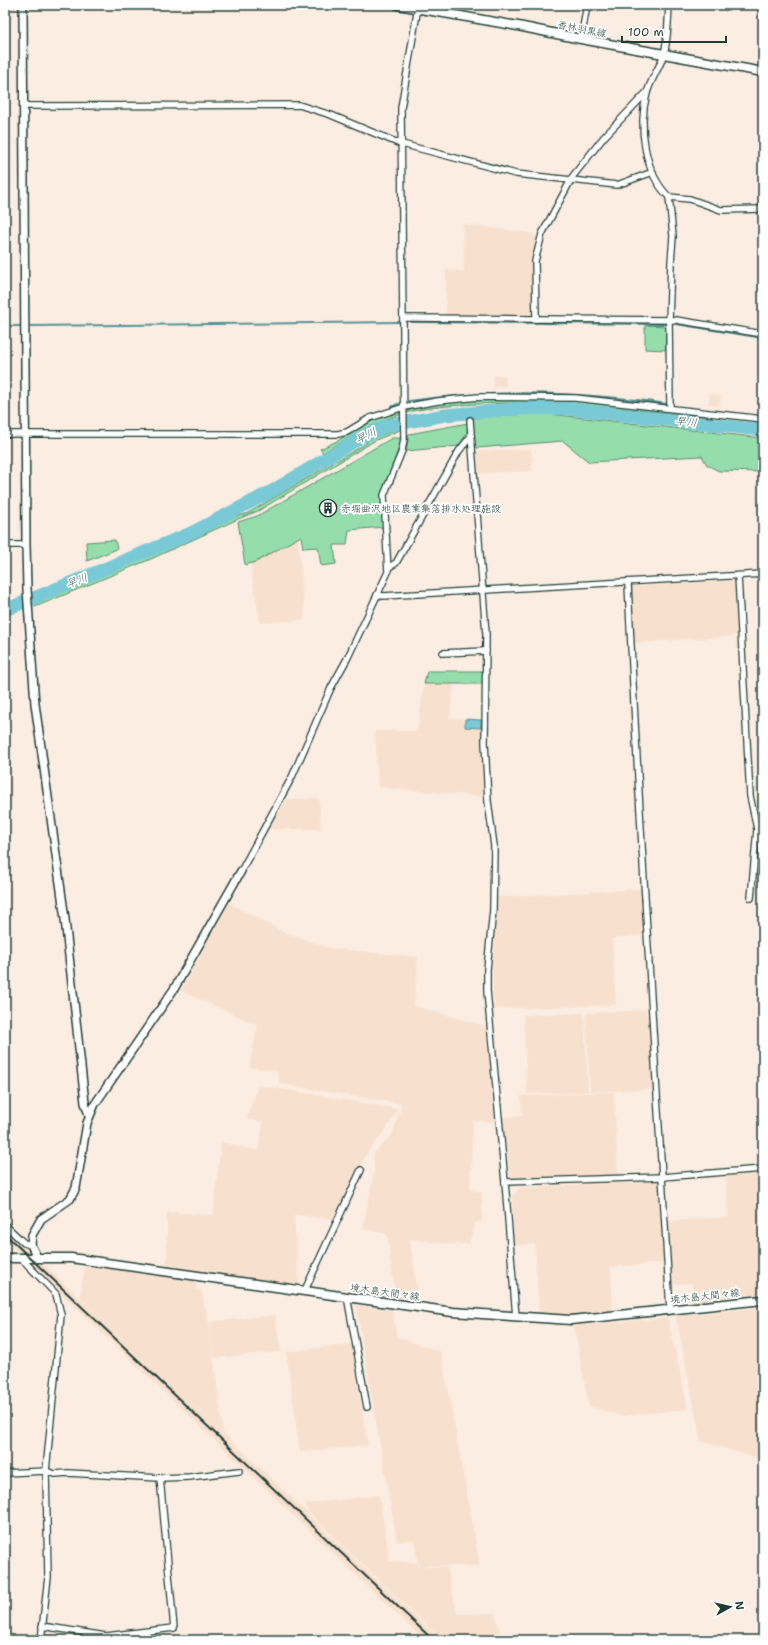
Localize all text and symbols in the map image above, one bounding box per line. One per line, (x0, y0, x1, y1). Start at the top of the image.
street label: 香林羽黒線 (556, 18, 608, 40)
scale bar (622, 18, 726, 44)
text: 100 m (628, 24, 664, 40)
water label: 早川 (674, 413, 698, 431)
water label: 早川 (353, 424, 379, 448)
building icon: 赤堀曲沢地区農業集落排水処理施設 (318, 498, 338, 518)
place label: 赤堀曲沢地区農業集落排水処理施設 (341, 502, 501, 515)
water label: 早川 (64, 570, 90, 592)
street label: 境木島大間々線 (349, 1281, 421, 1303)
street label: 境木島大間々線 (670, 1286, 740, 1306)
north arrow (710, 1587, 750, 1627)
text: N (731, 1600, 747, 1611)

